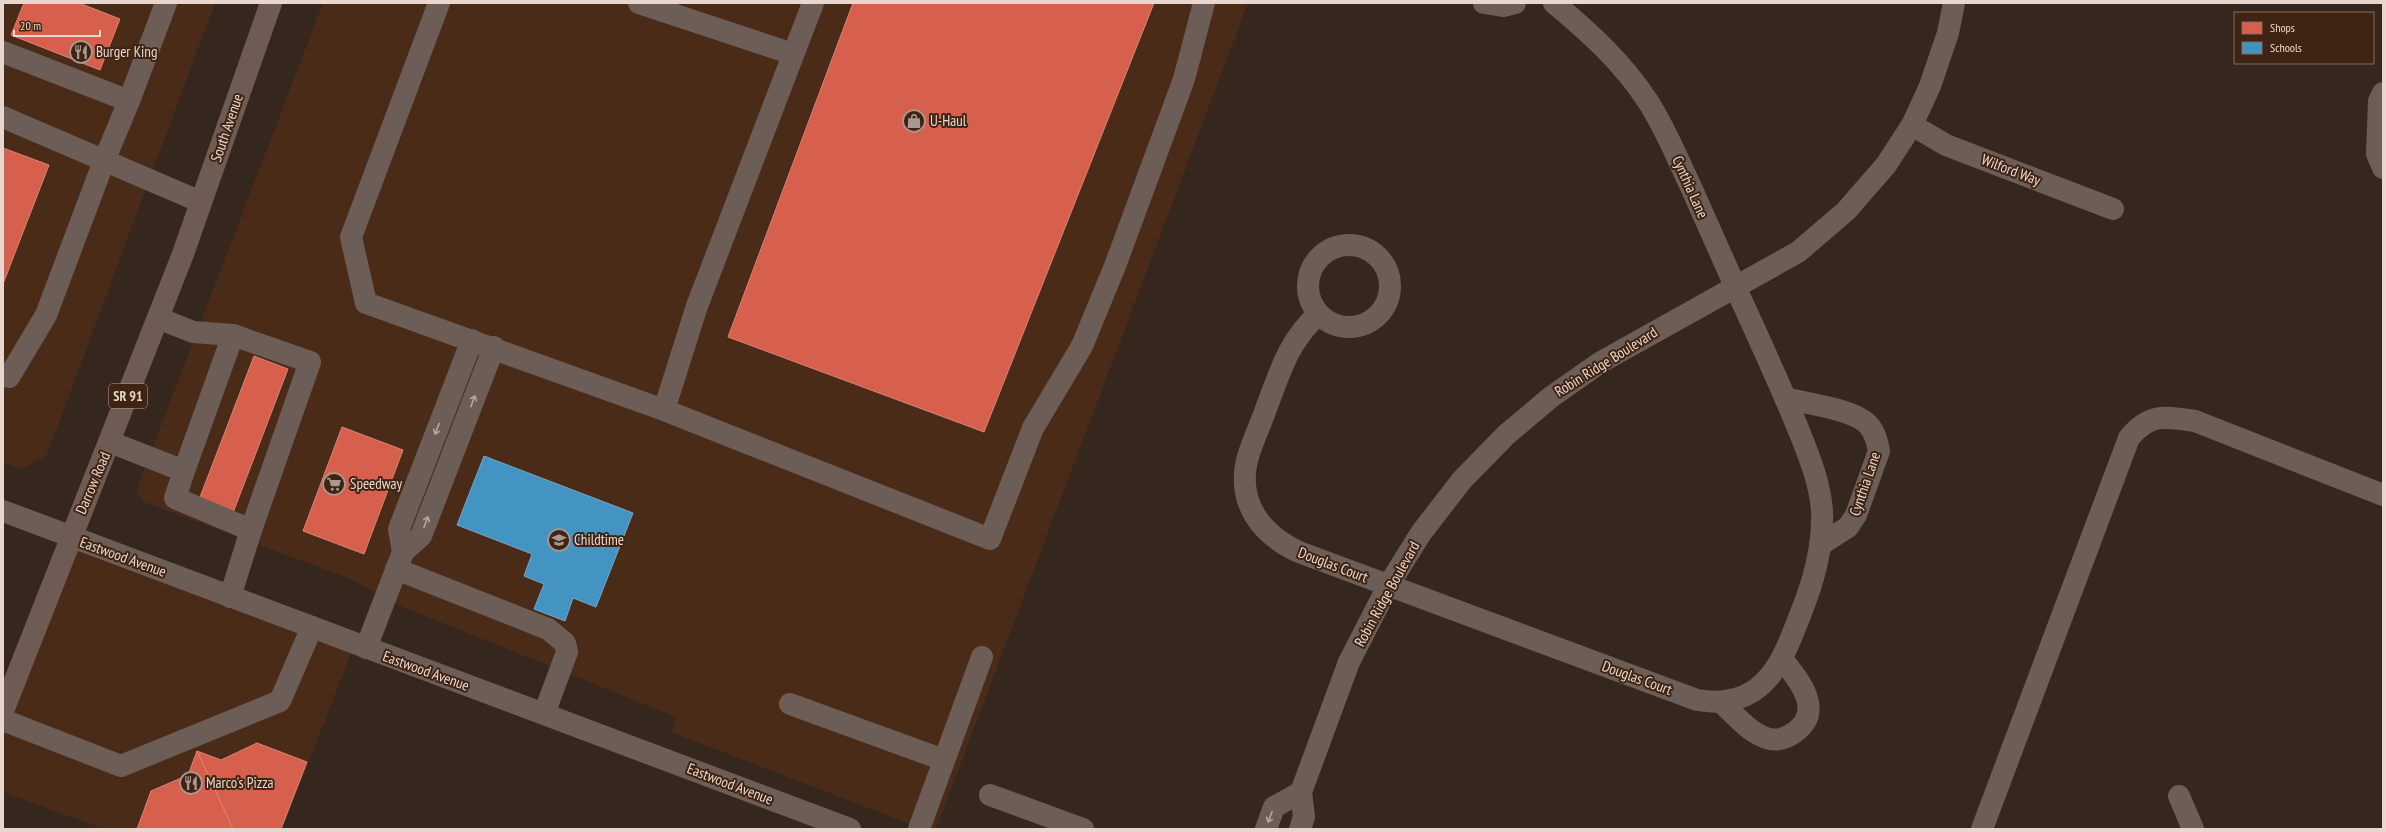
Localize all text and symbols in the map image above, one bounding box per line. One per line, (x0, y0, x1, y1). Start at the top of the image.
scale bar (14, 12, 100, 38)
legend (2234, 12, 2374, 64)
text: 20 m (20, 18, 41, 33)
text: Shops (2270, 20, 2295, 35)
restaurant icon: Burger King (68, 39, 94, 65)
text: Schools (2270, 40, 2302, 55)
place label: Burger King (96, 42, 157, 61)
street label: South Avenue (206, 91, 247, 164)
shop icon: U-Haul (901, 108, 927, 134)
place label: U-Haul (930, 111, 967, 130)
street label: Wilford Way (1979, 150, 2044, 190)
street label: Cynthia Lane (1668, 153, 1713, 221)
street label: Robin Ridge Boulevard (1551, 322, 1661, 401)
road number: SR 91 (109, 384, 147, 408)
one-way arrow (470, 395, 478, 407)
one-way arrow (433, 422, 441, 434)
street label: Darrow Road (71, 449, 114, 517)
street label: Cynthia Lane (1845, 449, 1884, 518)
supermarket icon: Speedway (321, 471, 347, 497)
place label: Speedway (350, 474, 403, 493)
one-way arrow (423, 517, 431, 529)
school or university icon: Childtime (546, 527, 572, 553)
place label: Childtime (574, 530, 624, 549)
street label: Eastwood Avenue (77, 532, 169, 581)
street label: Robin Ridge Boulevard (1350, 538, 1423, 650)
street label: Douglas Court (1296, 543, 1371, 587)
street label: Eastwood Avenue (380, 646, 472, 695)
street label: Douglas Court (1600, 656, 1675, 699)
street label: Eastwood Avenue (685, 758, 776, 809)
restaurant icon: Marco's Pizza (178, 770, 204, 796)
place label: Marco's Pizza (206, 773, 274, 792)
one-way arrow (1266, 810, 1274, 822)

